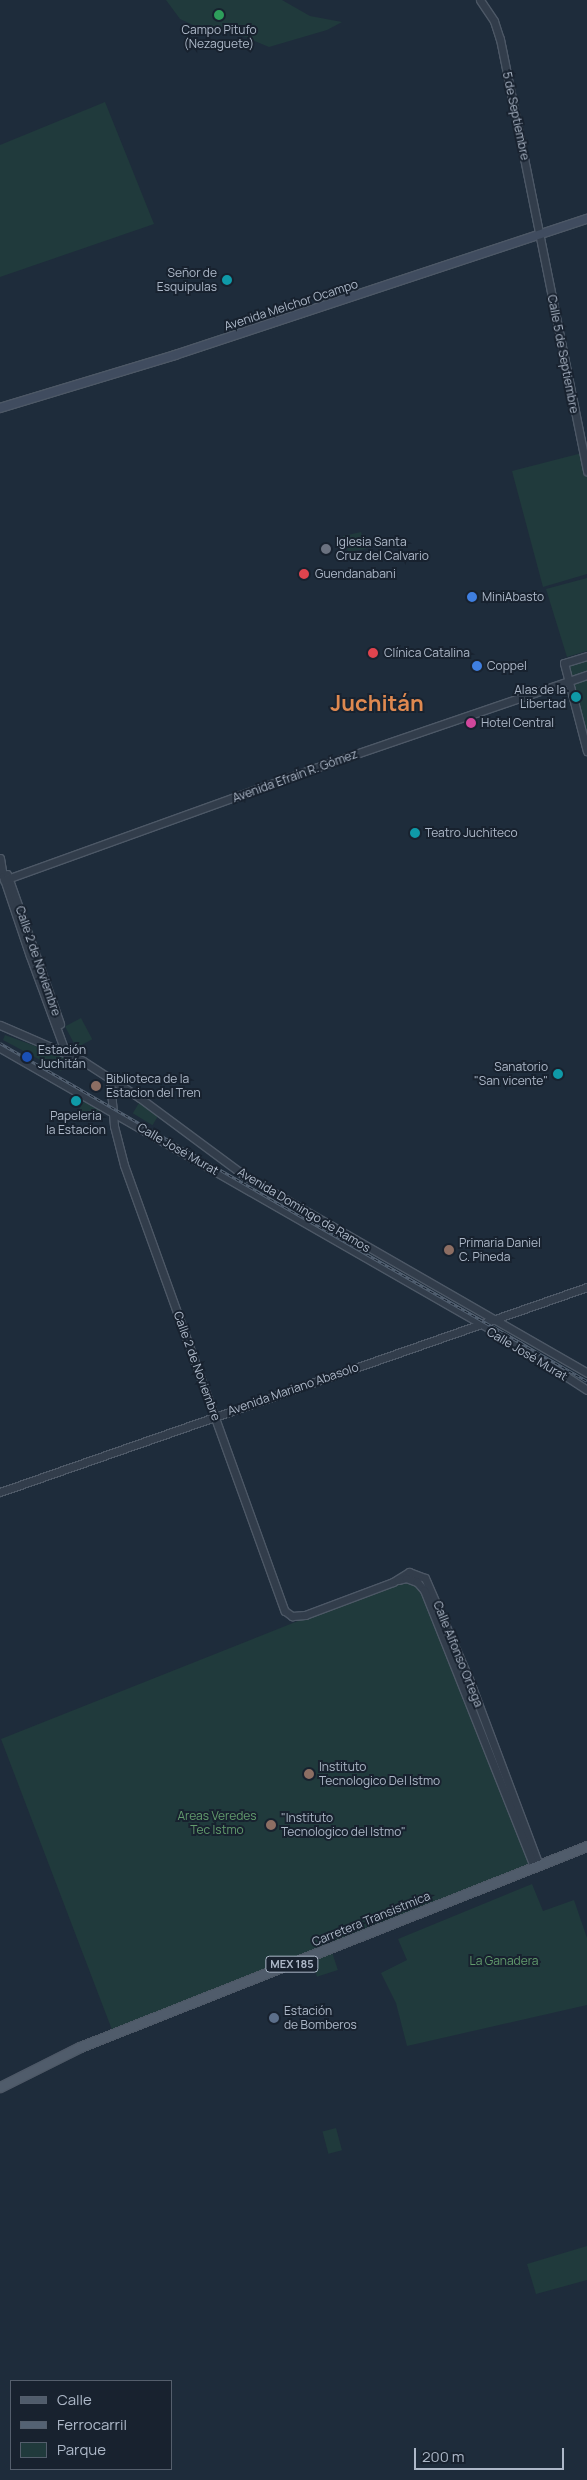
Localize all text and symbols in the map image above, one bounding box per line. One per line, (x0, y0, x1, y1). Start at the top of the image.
marker: Campo Pitufo (Nezaguete) (213, 9, 225, 21)
place label: Campo Pitufo (Nezaguete) (181, 23, 257, 51)
street label: 5 de Septiembre (500, 70, 532, 162)
place label: Señor de Esquipulas (157, 266, 217, 294)
marker: Señor de Esquipulas (221, 274, 233, 286)
street label: Avenida Melchor Ocampo (222, 277, 360, 333)
street label: Calle 5 de Septiembre (544, 294, 582, 414)
place label: Iglesia Santa Cruz del Calvario (336, 535, 429, 563)
marker: Iglesia Santa Cruz del Calvario (320, 543, 332, 555)
marker: Guendanabani (297, 567, 311, 581)
place label: Guendanabani (315, 567, 396, 581)
place label: MiniAbasto (482, 590, 544, 604)
marker: MiniAbasto (466, 591, 478, 603)
marker: Clínica Catalina (366, 646, 380, 660)
place label: Clínica Catalina (384, 646, 470, 660)
place label: Coppel (487, 659, 527, 673)
marker: Coppel (471, 660, 483, 672)
place label: Alas de la Libertad (514, 683, 566, 711)
district label: Juchitán (330, 691, 424, 717)
marker: Alas de la Libertad (570, 691, 582, 703)
place label: Hotel Central (481, 716, 554, 730)
marker: Hotel Central (465, 717, 477, 729)
street label: Avenida Efraín R. Gómez (230, 747, 360, 805)
place label: Teatro Juchiteco (425, 826, 518, 840)
marker: Teatro Juchiteco (409, 827, 421, 839)
street label: Calle 2 de Noviembre (12, 904, 64, 1018)
place label: Estación Juchitán (38, 1043, 86, 1071)
marker: Estación Juchitán (20, 1050, 34, 1064)
place label: Sanatorio "San vicente" (474, 1060, 548, 1088)
marker: Sanatorio "San vicente" (552, 1068, 564, 1080)
place label: Biblioteca de la Estacion del Tren (106, 1072, 201, 1100)
marker: Biblioteca de la Estacion del Tren (90, 1080, 102, 1092)
marker: Papeleria la Estacion (70, 1095, 82, 1107)
place label: Papeleria la Estacion (46, 1109, 106, 1137)
street label: Calle José Murat (135, 1120, 221, 1178)
street label: Avenida Domingo de Ramos (235, 1165, 373, 1255)
place label: Primaria Daniel C. Pineda (459, 1236, 541, 1264)
marker: Primaria Daniel C. Pineda (443, 1244, 455, 1256)
street label: Calle 2 de Noviembre (171, 1309, 223, 1423)
street label: Calle José Murat (484, 1324, 570, 1384)
street label: Avenida Mariano Abasolo (226, 1360, 360, 1418)
street label: Calle Alfonso Ortega (430, 1599, 486, 1709)
place label: Instituto Tecnologico Del Istmo (319, 1760, 440, 1788)
marker: Instituto Tecnologico Del Istmo (303, 1768, 315, 1780)
park label: Areas Veredes Tec Istmo (177, 1809, 257, 1837)
place label: "Instituto Tecnologico del Istmo" (281, 1811, 406, 1839)
marker: "Instituto Tecnologico del Istmo" (265, 1819, 277, 1831)
street label: Carretera Transistmica (310, 1889, 432, 1949)
park label: La Ganadera (470, 1954, 538, 1968)
road number: MEX 185 (264, 1956, 320, 1972)
place label: Estación de Bomberos (284, 2004, 357, 2032)
marker: Estación de Bomberos (268, 2012, 280, 2024)
legend (10, 2380, 172, 2470)
text: Calle (57, 2389, 92, 2410)
text: Ferrocarril (57, 2414, 127, 2435)
scale bar (417, 2438, 567, 2470)
text: Parque (57, 2439, 106, 2460)
text: 200 m (422, 2446, 465, 2467)

